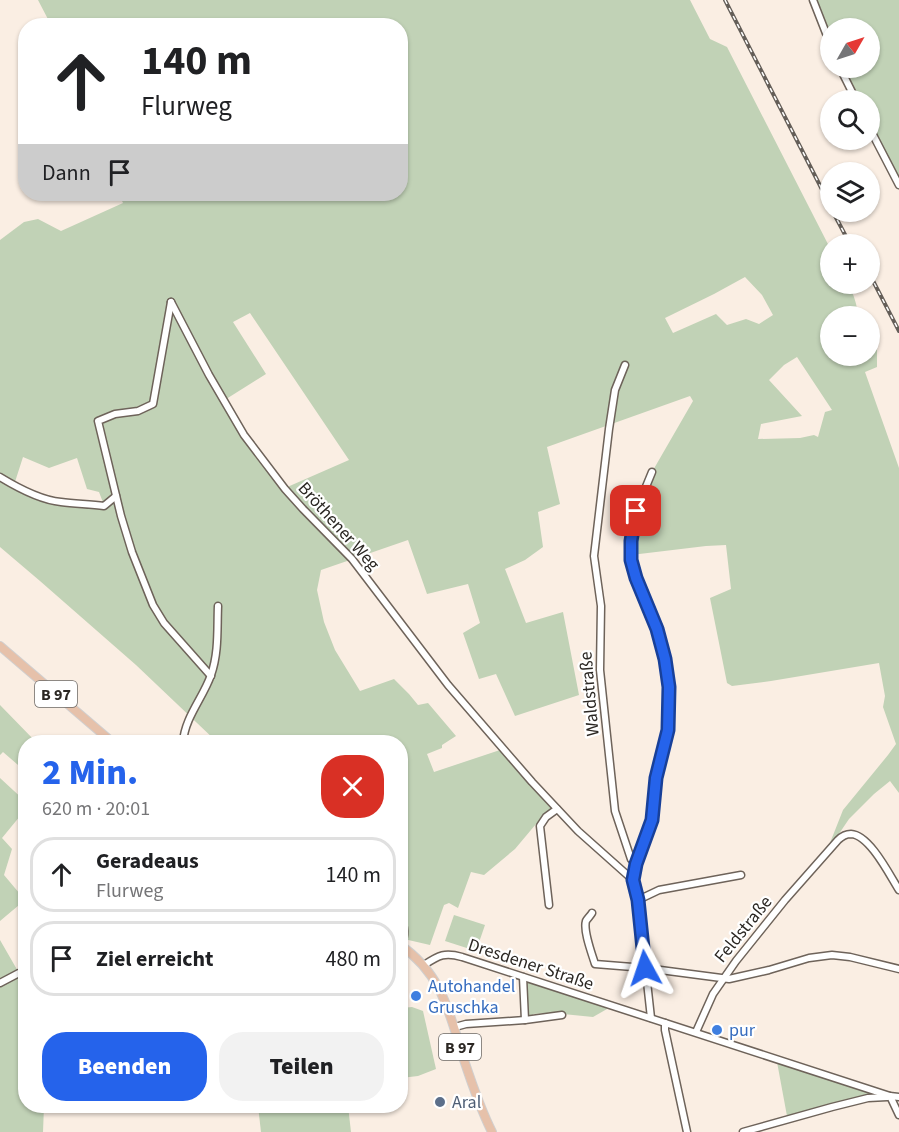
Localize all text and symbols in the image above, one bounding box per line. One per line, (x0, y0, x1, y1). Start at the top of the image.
north arrow (820, 18, 880, 78)
map controls (820, 18, 880, 366)
text: 140 m (141, 31, 252, 91)
icon: ahead (42, 42, 120, 120)
text: Flurweg (141, 87, 232, 126)
button: search (820, 90, 880, 150)
icon: arrive (103, 156, 136, 189)
text: Dann (42, 157, 91, 189)
button: layers (820, 162, 880, 222)
button: + (820, 234, 880, 294)
button: − (820, 306, 880, 366)
street label: Bröthener Weg (292, 477, 385, 576)
pin (610, 485, 661, 536)
icon: arrive (619, 494, 652, 527)
street label: Waldstraße (573, 650, 606, 737)
road number: B 97 (35, 681, 77, 707)
text: 2 Min. (42, 747, 138, 798)
button: close (321, 755, 384, 818)
text: 620 m · 20:01 (42, 795, 150, 823)
text: Geradeaus (96, 845, 199, 877)
icon: ahead (45, 858, 78, 891)
text: 140 m (326, 859, 381, 891)
text: Flurweg (96, 877, 163, 905)
street label: Feldstraße (709, 890, 778, 968)
street label: Dresdener Straße (465, 932, 597, 997)
position arrow (613, 936, 677, 1000)
icon: arrive (45, 942, 78, 975)
text: Ziel erreicht (96, 943, 214, 975)
text: 480 m (326, 943, 381, 975)
place label: Autohandel Gruschka (428, 974, 515, 1020)
marker: Autohandel Gruschka (409, 989, 423, 1003)
place label: pur (729, 1018, 756, 1043)
marker: pur (710, 1023, 724, 1037)
button: Beenden (42, 1032, 207, 1101)
button: Teilen (219, 1032, 384, 1101)
road number: B 97 (439, 1034, 481, 1060)
place label: Aral (452, 1090, 481, 1115)
marker: Aral (433, 1095, 447, 1109)

